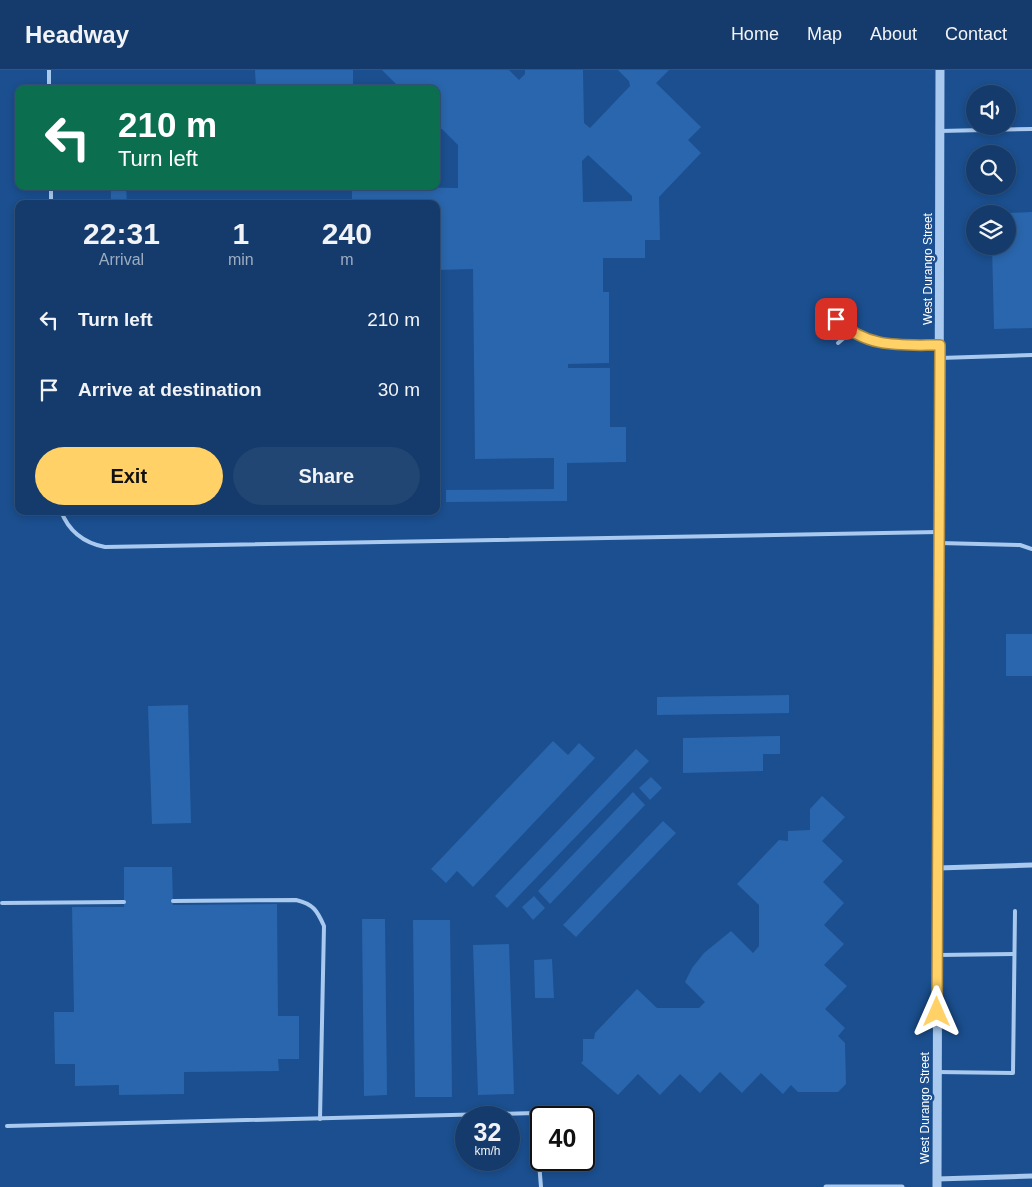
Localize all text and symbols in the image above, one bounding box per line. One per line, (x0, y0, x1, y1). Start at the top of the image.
text: Headway (25, 21, 129, 48)
text: Home (731, 24, 779, 44)
text: Map (807, 24, 842, 44)
text: About (870, 24, 917, 44)
text: Contact (945, 24, 1007, 44)
map controls (966, 85, 1016, 255)
button: sound (966, 85, 1016, 135)
icon: left (35, 105, 100, 170)
text: 210 m (118, 105, 217, 144)
button: search (966, 145, 1016, 195)
text: Turn left (118, 146, 198, 171)
button: layers (966, 205, 1016, 255)
street label: West Durango Street (921, 212, 935, 325)
text: 22:31 (83, 217, 160, 250)
text: 1 (232, 217, 249, 250)
text: 240 (322, 217, 372, 250)
text: Arrival (99, 251, 144, 268)
text: min (228, 251, 254, 268)
text: m (340, 251, 353, 268)
pin (815, 298, 857, 340)
icon: arrive (822, 305, 850, 333)
icon: left (35, 306, 63, 334)
text: Turn left (78, 309, 153, 330)
text: 210 m (367, 309, 420, 330)
icon: arrive (35, 376, 63, 404)
text: Arrive at destination (78, 379, 262, 400)
text: 30 m (378, 379, 420, 400)
button: Exit (35, 447, 223, 505)
button: Share (233, 447, 420, 505)
position arrow (910, 985, 962, 1037)
street label: West Durango Street (918, 1051, 932, 1164)
speed limit sign: 40 (530, 1106, 595, 1171)
text: 32 (474, 1118, 501, 1146)
text: km/h (474, 1144, 501, 1158)

